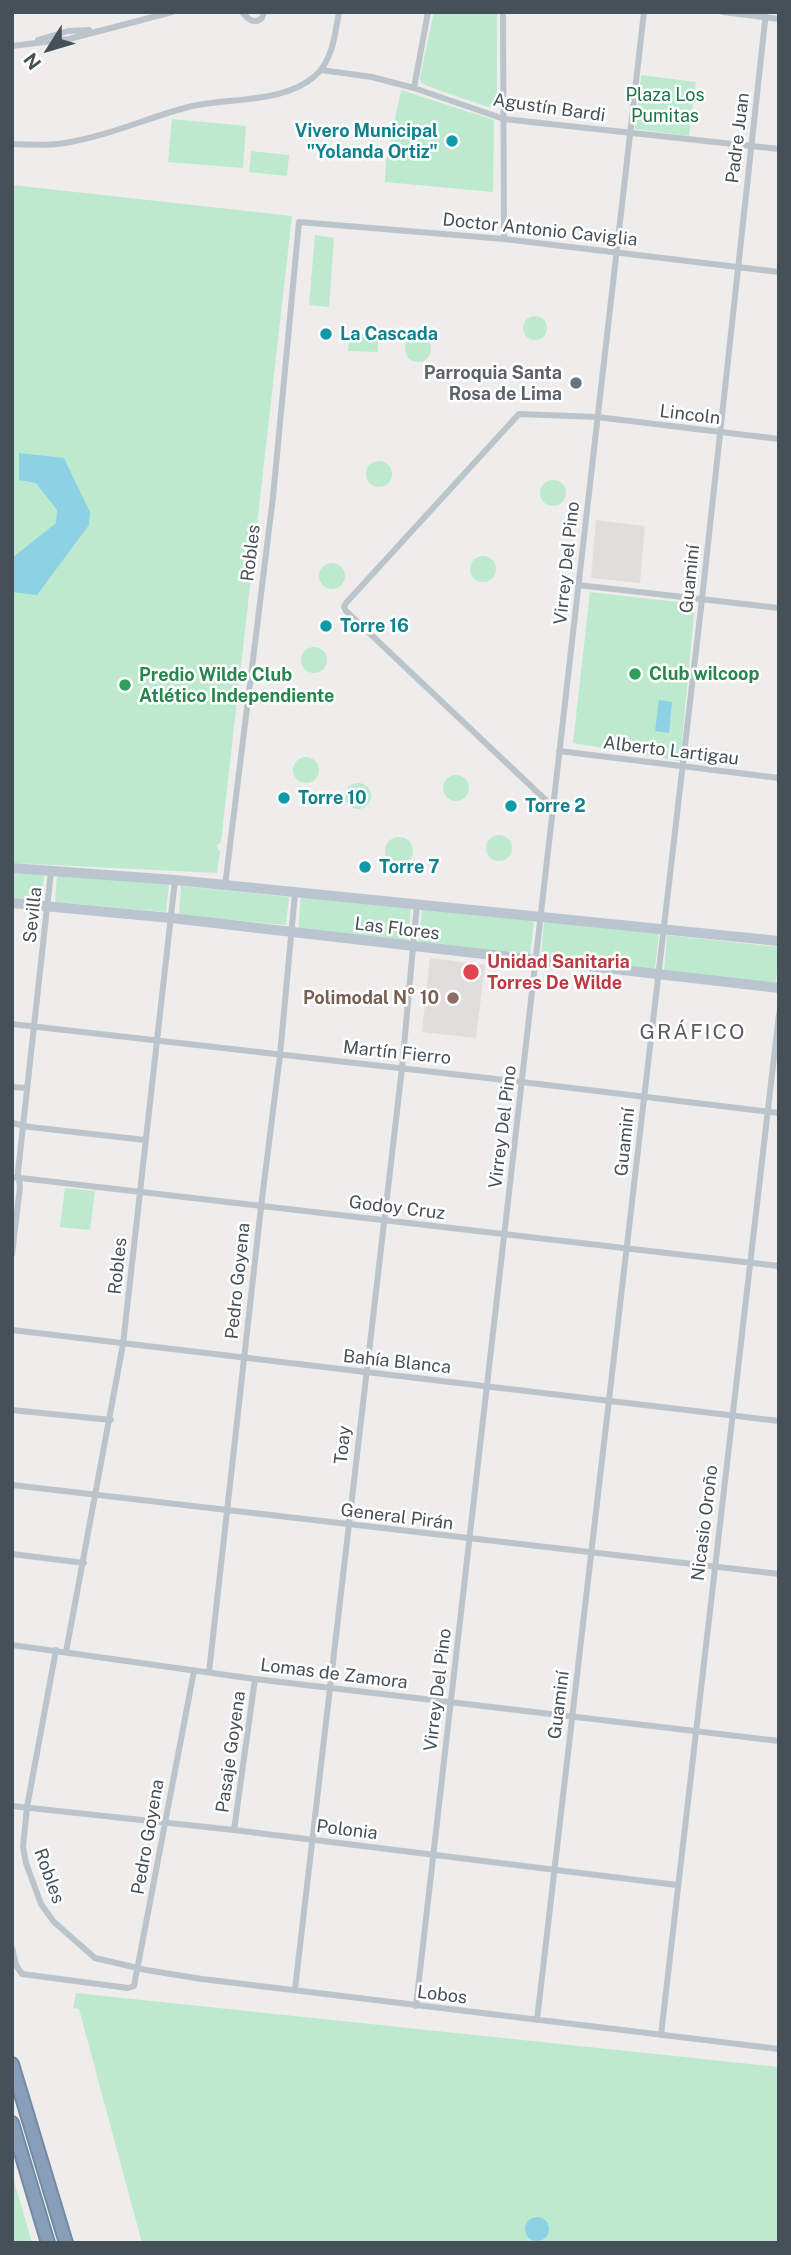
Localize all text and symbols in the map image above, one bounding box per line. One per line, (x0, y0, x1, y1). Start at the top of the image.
north arrow (14, 14, 84, 84)
text: N (19, 49, 45, 74)
park label: Plaza Los Pumitas (625, 84, 705, 126)
street label: Agustín Bardi (491, 89, 607, 127)
street label: Padre Juan (722, 91, 754, 185)
place label: Vivero Municipal "Yolanda Ortiz" (295, 120, 438, 162)
marker: Vivero Municipal "Yolanda Ortiz" (444, 133, 460, 149)
street label: Doctor Antonio Caviglia (441, 209, 639, 251)
place label: La Cascada (340, 323, 438, 345)
marker: La Cascada (318, 326, 334, 342)
place label: Parroquia Santa Rosa de Lima (424, 362, 562, 404)
marker: Parroquia Santa Rosa de Lima (568, 375, 584, 391)
street label: Lincoln (658, 401, 722, 429)
street label: Virrey Del Pino (550, 500, 584, 626)
street label: Robles (237, 523, 265, 583)
street label: Guaminí (676, 544, 704, 614)
place label: Torre 16 (340, 615, 409, 637)
marker: Torre 16 (318, 618, 334, 634)
place label: Club wilcoop (649, 663, 759, 685)
place label: Predio Wilde Club Atlético Independiente (139, 664, 334, 706)
marker: Club wilcoop (627, 666, 643, 682)
marker: Predio Wilde Club Atlético Independiente (117, 677, 133, 693)
street label: Alberto Lartigau (602, 732, 740, 770)
place label: Torre 10 (298, 787, 367, 809)
marker: Torre 10 (276, 790, 292, 806)
place label: Torre 2 (525, 795, 586, 817)
marker: Torre 2 (503, 798, 519, 814)
place label: Torre 7 (379, 856, 440, 878)
marker: Torre 7 (357, 859, 373, 875)
street label: Sevilla (19, 886, 47, 944)
street label: Las Flores (353, 913, 441, 945)
place label: Unidad Sanitaria Torres De Wilde (487, 951, 630, 993)
marker: Unidad Sanitaria Torres De Wilde (461, 962, 481, 982)
place label: Polimodal N° 10 (303, 987, 439, 1009)
marker: Polimodal N° 10 (445, 990, 461, 1006)
district label: GRÁFICO (640, 1020, 746, 1046)
street label: Martín Fierro (342, 1037, 452, 1069)
street label: Virrey Del Pino (485, 1064, 521, 1190)
street label: Guaminí (611, 1107, 639, 1177)
street label: Godoy Cruz (348, 1191, 446, 1225)
street label: Pedro Goyena (221, 1222, 255, 1340)
street label: Robles (104, 1237, 132, 1295)
street label: Bahía Blanca (342, 1346, 452, 1378)
street label: Toay (330, 1425, 356, 1465)
street label: Nicasio Oroño (687, 1464, 723, 1582)
street label: General Pirán (339, 1499, 455, 1535)
street label: Virrey Del Pino (420, 1627, 456, 1753)
street label: Lomas de Zamora (259, 1654, 409, 1694)
street label: Guaminí (544, 1670, 574, 1740)
street label: Pasaje Goyena (212, 1690, 250, 1814)
street label: Pedro Goyena (127, 1778, 169, 1896)
street label: Polonia (315, 1816, 379, 1844)
street label: Robles (29, 1846, 69, 1906)
street label: Lobos (416, 1981, 468, 2009)

